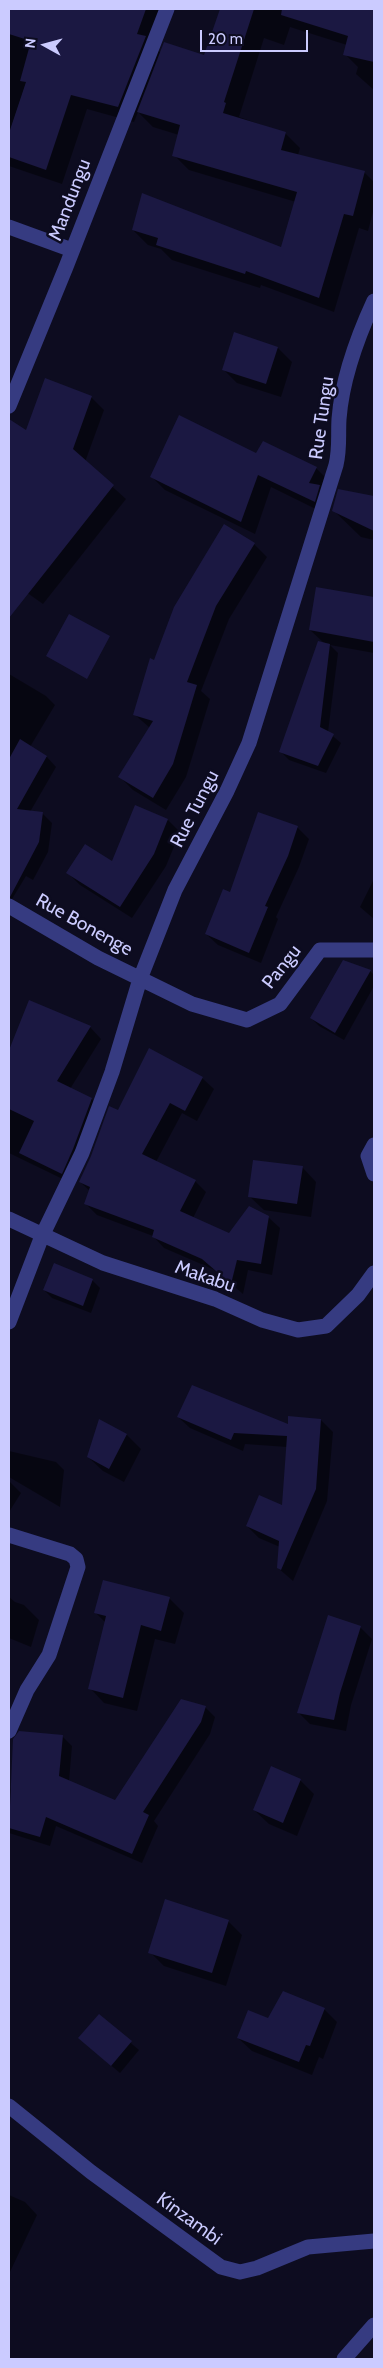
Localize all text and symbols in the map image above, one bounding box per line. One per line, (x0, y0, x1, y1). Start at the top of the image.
north arrow (20, 20, 70, 70)
scale bar (203, 20, 310, 52)
text: 20 m (208, 30, 243, 48)
text: N (21, 37, 40, 49)
street label: Mandungu (44, 156, 96, 244)
street label: Rue Tungu (305, 375, 339, 461)
street label: Rue Tungu (166, 767, 224, 851)
street label: Rue Bonenge (32, 889, 136, 961)
street label: Pangu (258, 940, 306, 994)
street label: Makabu (172, 1256, 238, 1298)
street label: Kinzambi (152, 2188, 226, 2250)

